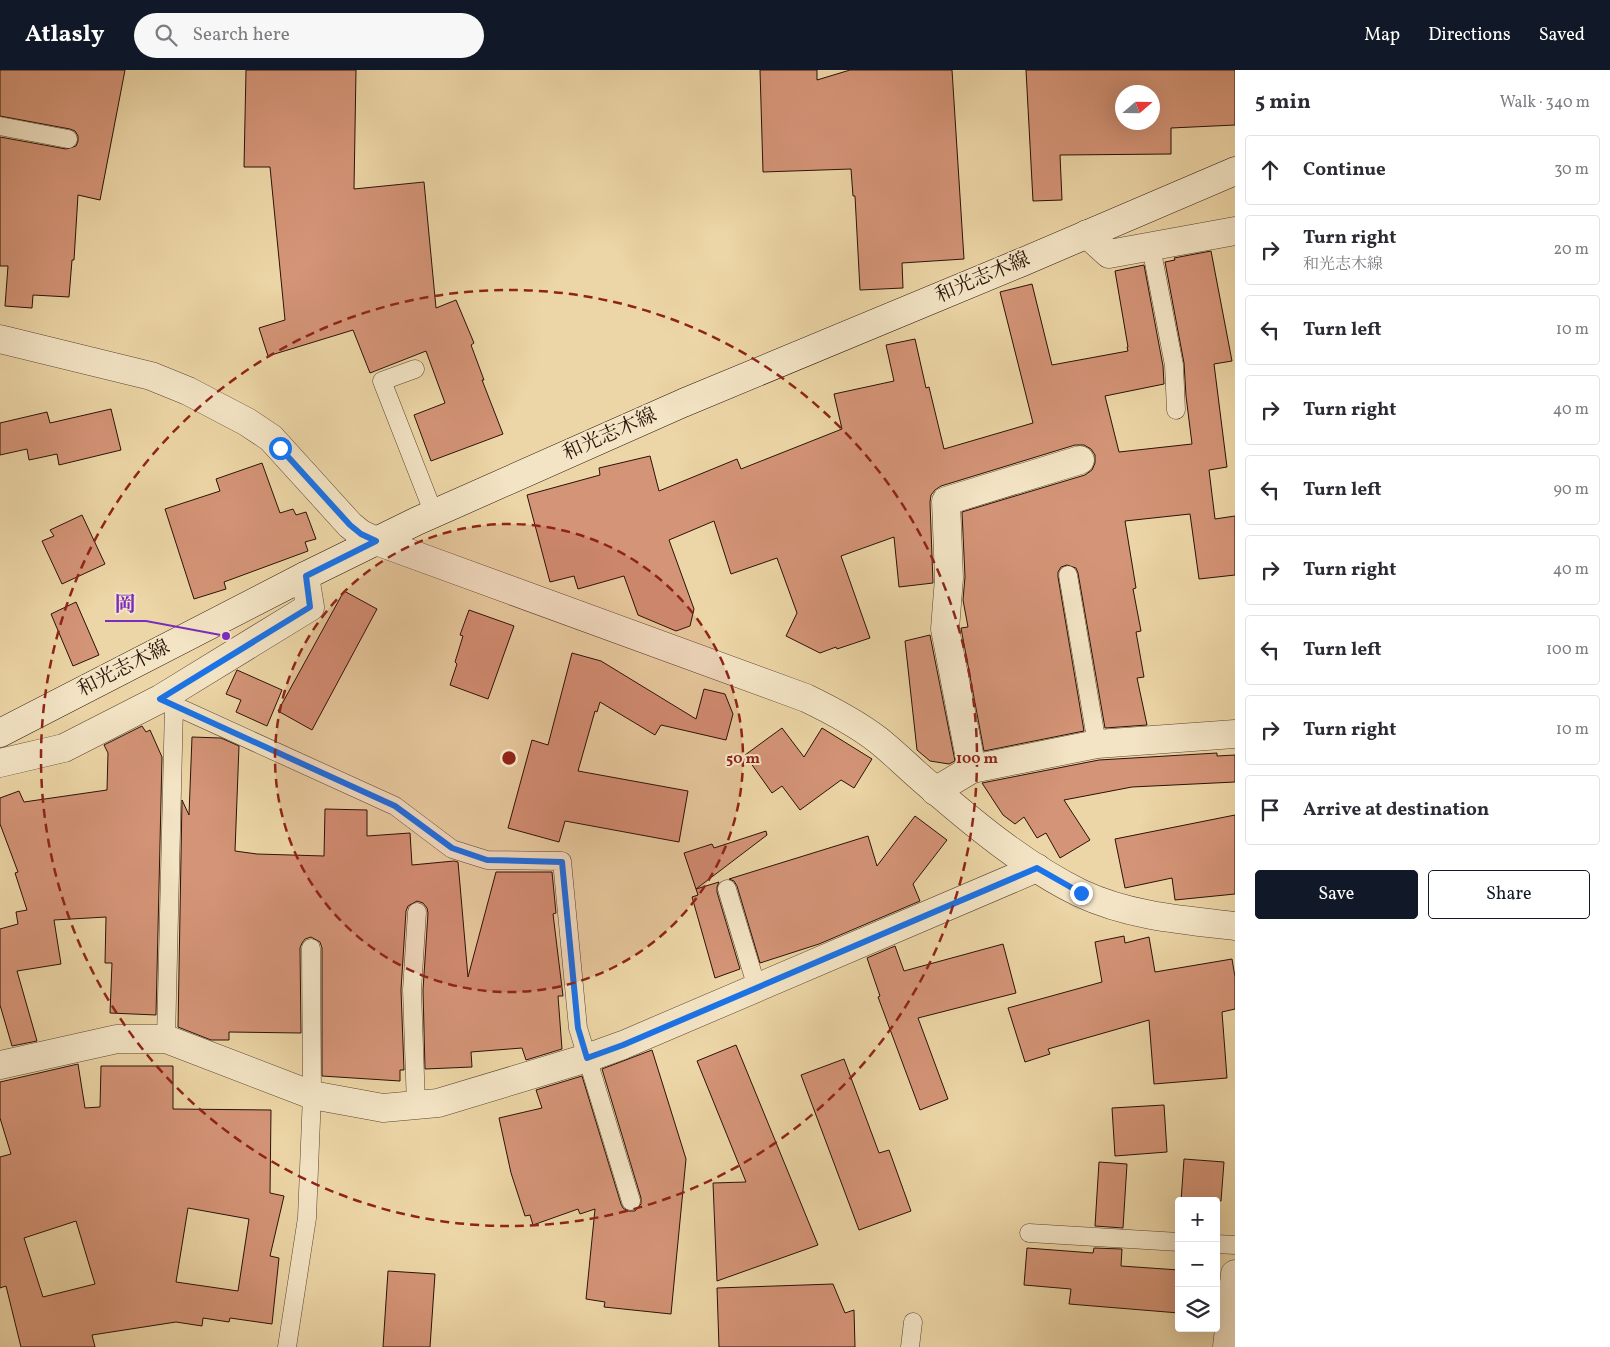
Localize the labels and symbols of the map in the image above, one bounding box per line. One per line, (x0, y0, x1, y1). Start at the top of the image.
north arrow (1115, 85, 1160, 130)
street label: 和光志木線 (932, 246, 1034, 310)
street label: 和光志木線 (559, 402, 661, 468)
route start (269, 437, 292, 460)
callout: 岡 (105, 585, 146, 621)
text: 岡 (115, 591, 136, 620)
street label: 和光志木線 (73, 634, 175, 704)
centre of rings (500, 749, 518, 767)
text: 50 m (726, 749, 760, 770)
text: 100 m (956, 749, 999, 770)
route end (1070, 882, 1093, 905)

